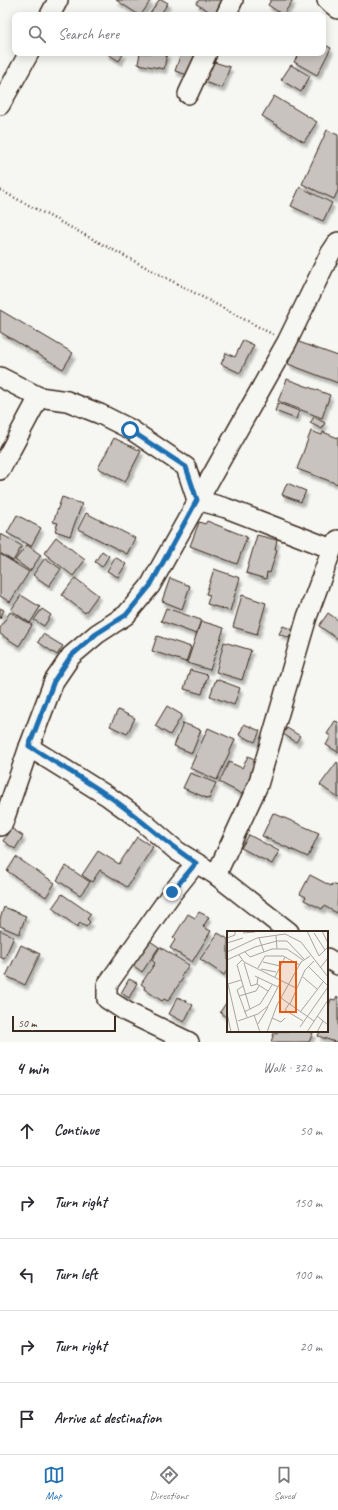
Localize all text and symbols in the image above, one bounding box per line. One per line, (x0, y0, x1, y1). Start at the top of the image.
search box (12, 12, 326, 56)
icon: search (26, 23, 48, 45)
text: Search here (58, 25, 119, 44)
route start (121, 421, 139, 439)
route end (163, 883, 181, 901)
inset map (227, 931, 328, 1032)
scale bar (12, 1014, 116, 1033)
text: 50 m (18, 1016, 37, 1030)
text: 4 min (16, 1058, 49, 1079)
text: Walk · 320 m (263, 1060, 322, 1076)
icon: ahead (16, 1120, 38, 1142)
text: Continue (54, 1121, 99, 1140)
text: 50 m (300, 1123, 322, 1139)
icon: right (16, 1192, 38, 1214)
text: Turn right (54, 1193, 107, 1212)
text: 150 m (294, 1195, 322, 1211)
icon: left (16, 1264, 38, 1286)
text: Turn left (54, 1265, 97, 1284)
text: 100 m (294, 1267, 322, 1283)
icon: right (16, 1336, 38, 1358)
text: Turn right (54, 1337, 107, 1356)
text: 20 m (300, 1339, 322, 1355)
icon: arrive (16, 1408, 38, 1430)
text: Arrive at destination (54, 1409, 161, 1428)
tab: Map (43, 1464, 65, 1502)
tab: Directions (150, 1464, 188, 1502)
tab: Saved (273, 1464, 295, 1502)

